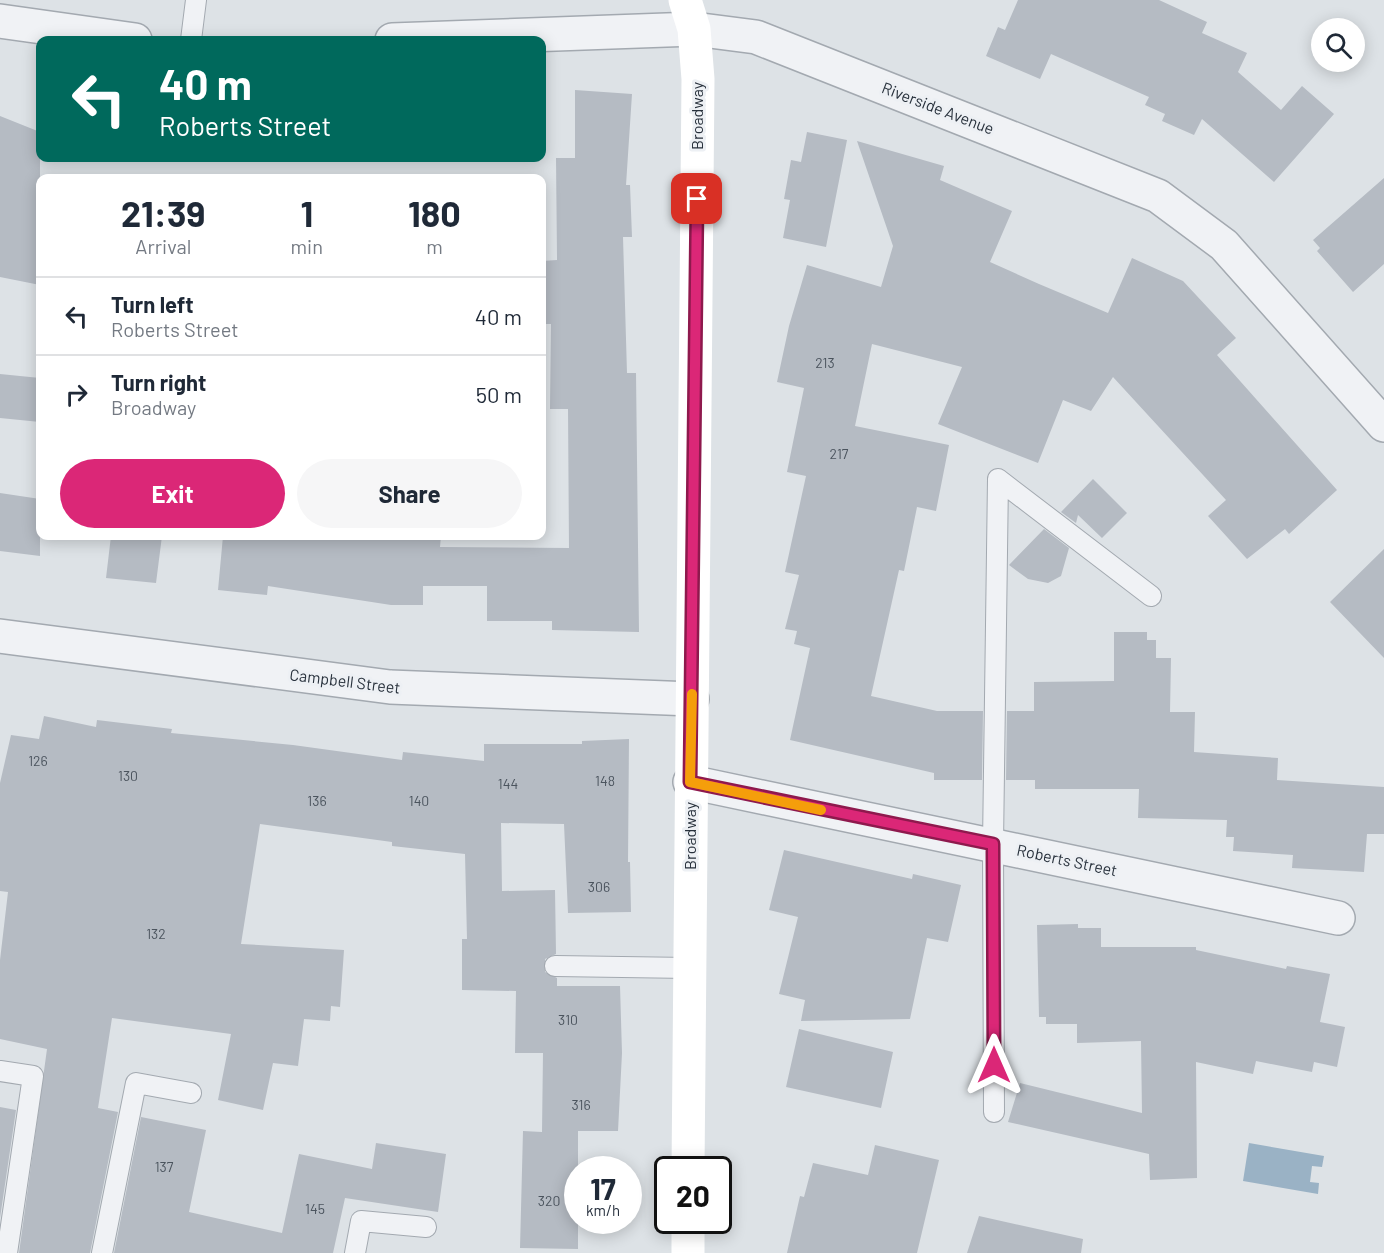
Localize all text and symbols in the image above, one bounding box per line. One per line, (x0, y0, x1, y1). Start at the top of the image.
map controls (1311, 18, 1365, 72)
button: search (1311, 18, 1365, 72)
text: 40 m (159, 58, 252, 108)
icon: left (60, 60, 138, 138)
street label: Riverside Avenue (879, 77, 997, 138)
street label: Broadway (687, 81, 706, 150)
text: Roberts Street (159, 109, 331, 141)
pin (671, 173, 722, 224)
icon: arrive (680, 182, 713, 215)
text: 21:39 (121, 191, 205, 234)
text: 1 (300, 191, 313, 234)
text: 180 (408, 191, 461, 234)
text: Arrival (135, 234, 191, 258)
text: min (291, 234, 323, 258)
text: m (426, 234, 443, 258)
text: Turn left (111, 291, 194, 317)
icon: left (60, 300, 93, 333)
text: 40 m (475, 303, 522, 329)
text: Roberts Street (111, 317, 239, 341)
house number: 213 (815, 354, 835, 371)
text: Turn right (111, 369, 206, 395)
icon: right (60, 378, 93, 411)
text: 50 m (476, 381, 522, 407)
text: Broadway (111, 395, 196, 419)
house number: 217 (830, 445, 849, 462)
button: Exit (60, 459, 285, 528)
button: Share (297, 459, 522, 528)
street label: Campbell Street (289, 664, 401, 697)
house number: 126 (28, 752, 48, 769)
house number: 130 (118, 767, 138, 784)
house number: 148 (595, 772, 615, 789)
house number: 144 (498, 775, 518, 792)
house number: 136 (307, 792, 327, 809)
house number: 140 (409, 792, 429, 809)
street label: Broadway (680, 801, 699, 870)
street label: Roberts Street (1015, 840, 1119, 879)
house number: 306 (588, 878, 610, 895)
house number: 132 (146, 925, 166, 942)
house number: 310 (558, 1011, 578, 1028)
position arrow (962, 1033, 1026, 1097)
house number: 316 (571, 1096, 591, 1113)
speed limit sign: 20 (654, 1156, 732, 1234)
house number: 137 (155, 1158, 174, 1175)
text: 17 (590, 1170, 616, 1206)
house number: 320 (538, 1192, 560, 1209)
house number: 145 (305, 1200, 325, 1217)
text: km/h (586, 1201, 620, 1219)

